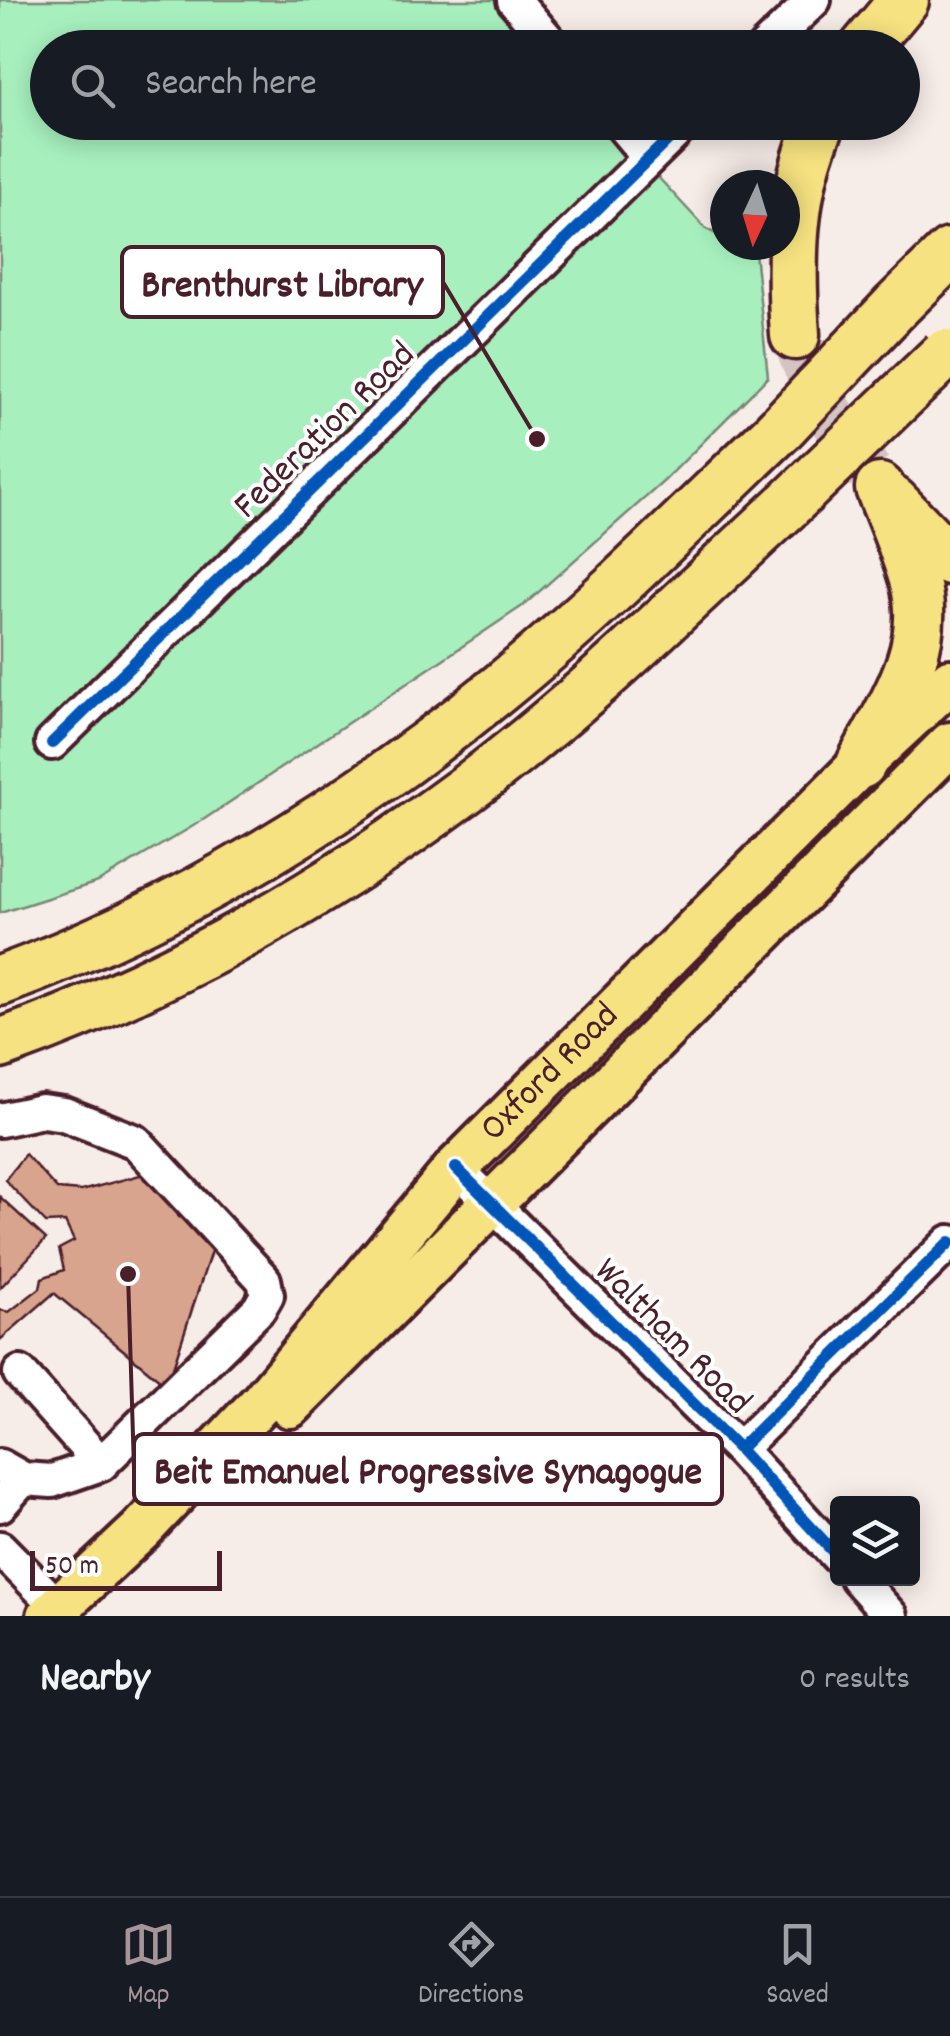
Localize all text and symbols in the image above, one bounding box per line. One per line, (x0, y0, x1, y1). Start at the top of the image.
search box (30, 30, 920, 140)
icon: search (65, 58, 120, 113)
text: Search here (145, 58, 317, 113)
north arrow (710, 170, 800, 260)
callout: Brenthurst Library (122, 247, 443, 317)
text: Brenthurst Library (141, 260, 425, 317)
street label: Federation Road (222, 330, 430, 534)
street label: Oxford Road (468, 991, 633, 1156)
street label: Waltham Road (580, 1247, 762, 1429)
callout: Beit Emanuel Progressive Synagogue (134, 1434, 722, 1504)
text: Beit Emanuel Progressive Synagogue (154, 1447, 702, 1504)
map controls (830, 1496, 920, 1586)
button: layers (830, 1496, 920, 1586)
scale bar (30, 1546, 222, 1590)
text: 50 m (45, 1548, 99, 1588)
text: Nearby (40, 1651, 150, 1711)
text: 0 results (799, 1658, 910, 1704)
tab: Map (121, 1917, 176, 2017)
tab: Directions (418, 1917, 524, 2017)
tab: Saved (766, 1917, 829, 2017)

